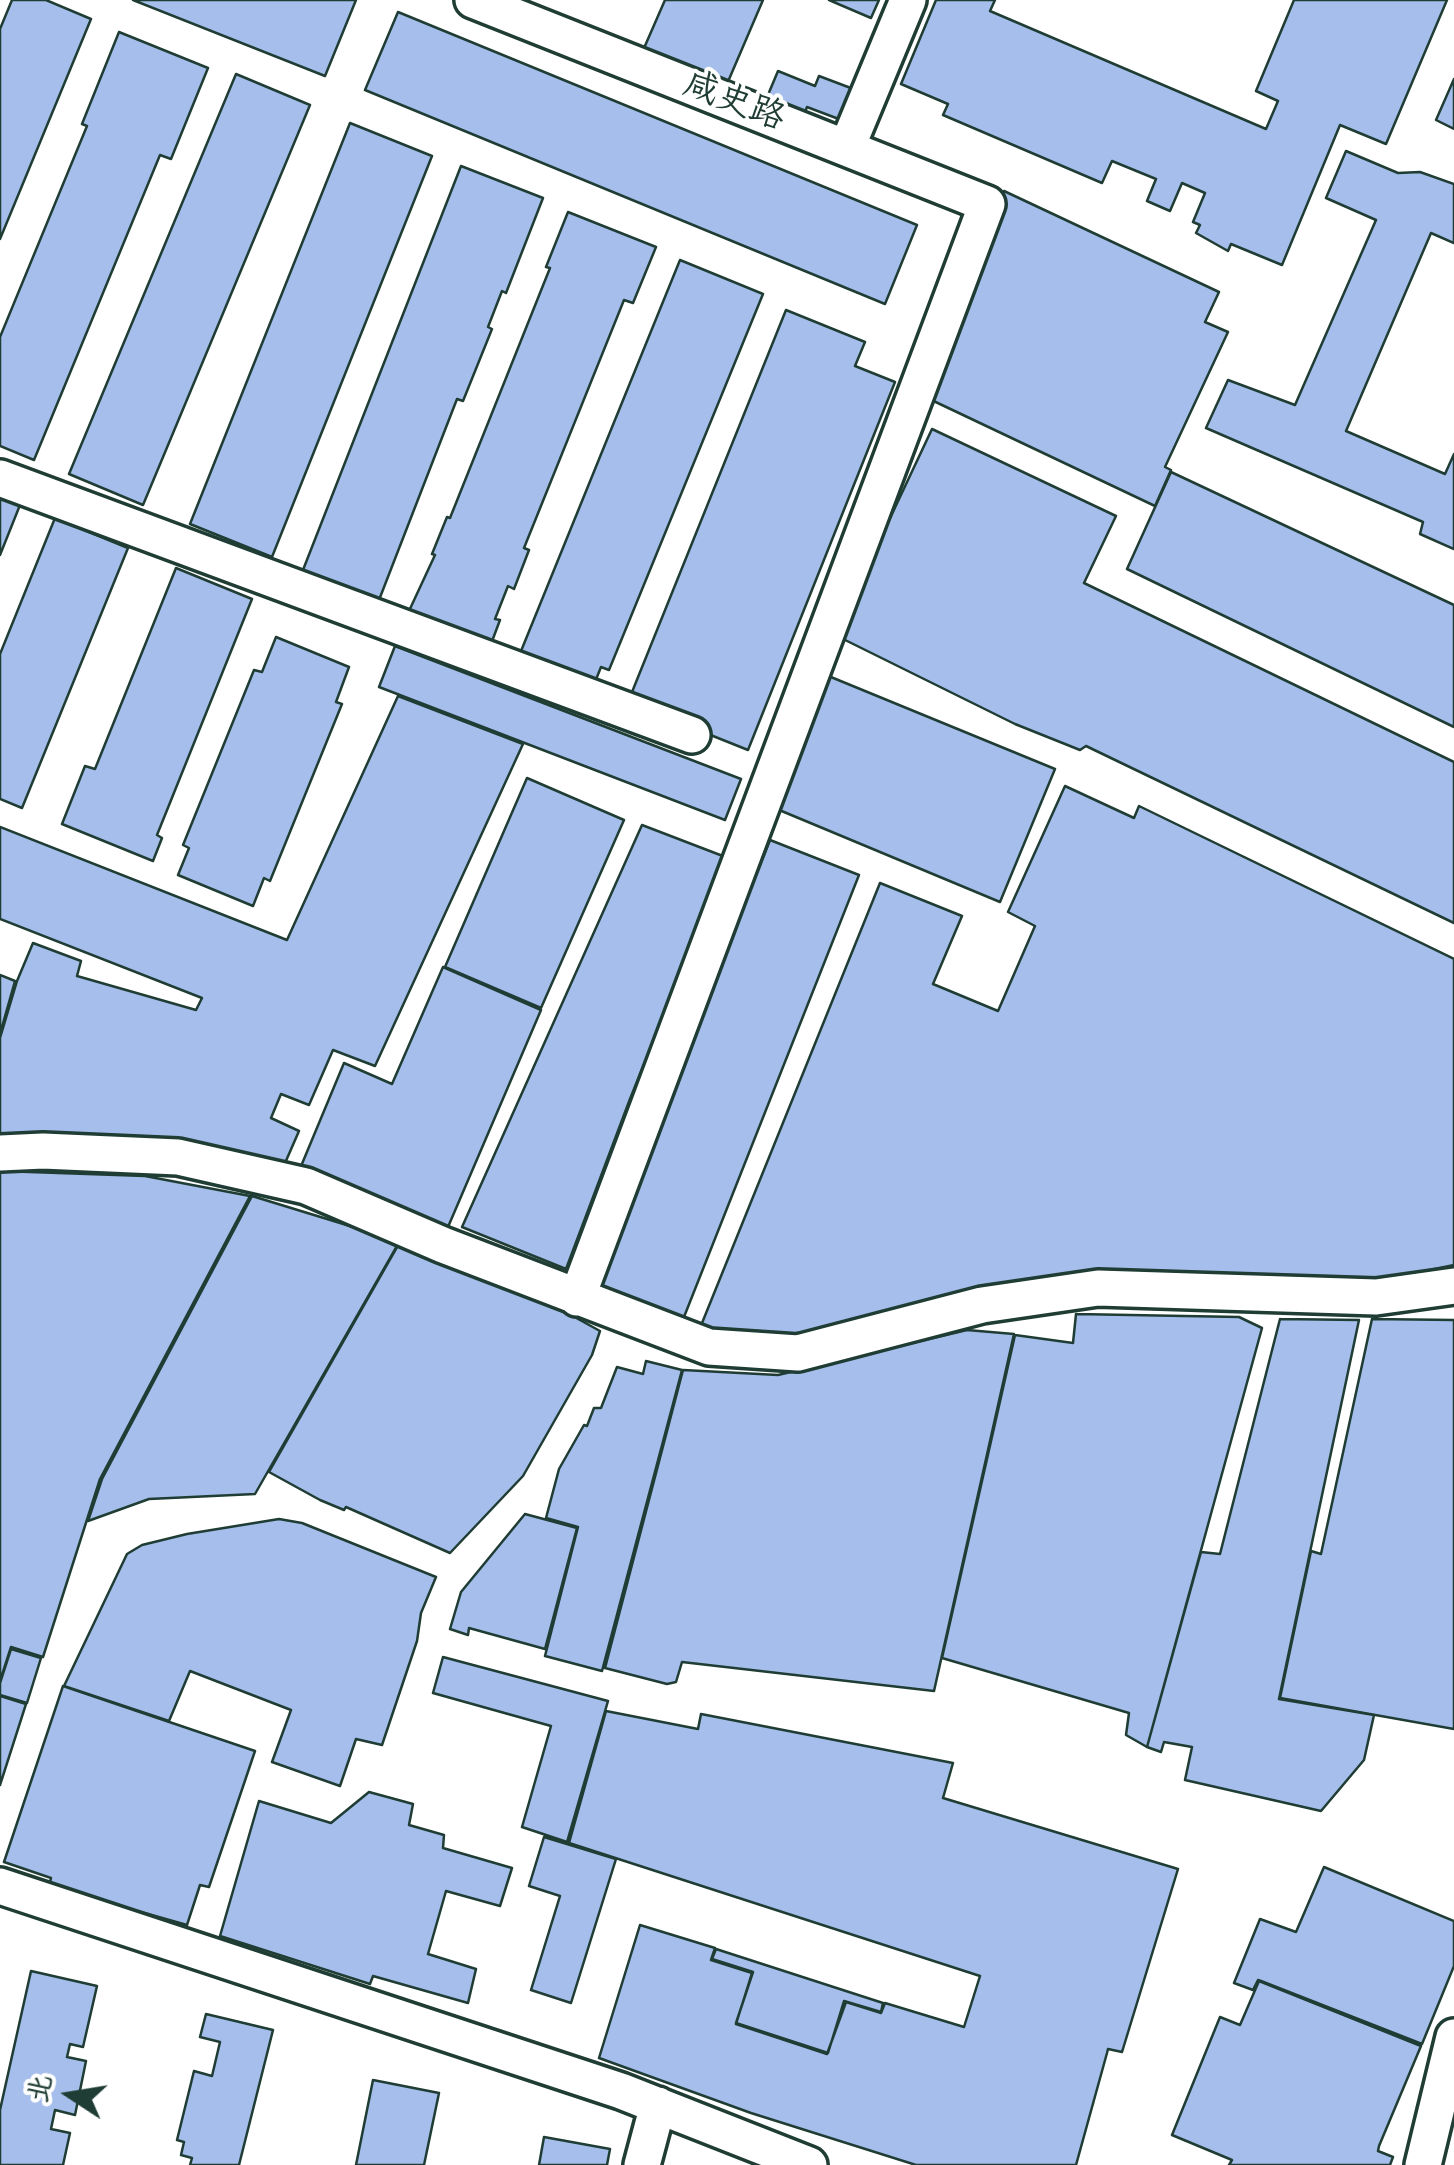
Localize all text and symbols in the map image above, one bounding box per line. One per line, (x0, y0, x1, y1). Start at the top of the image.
street label: 咸史路 (677, 64, 791, 140)
north arrow (20, 2045, 120, 2145)
text: 北 (21, 2072, 59, 2106)

